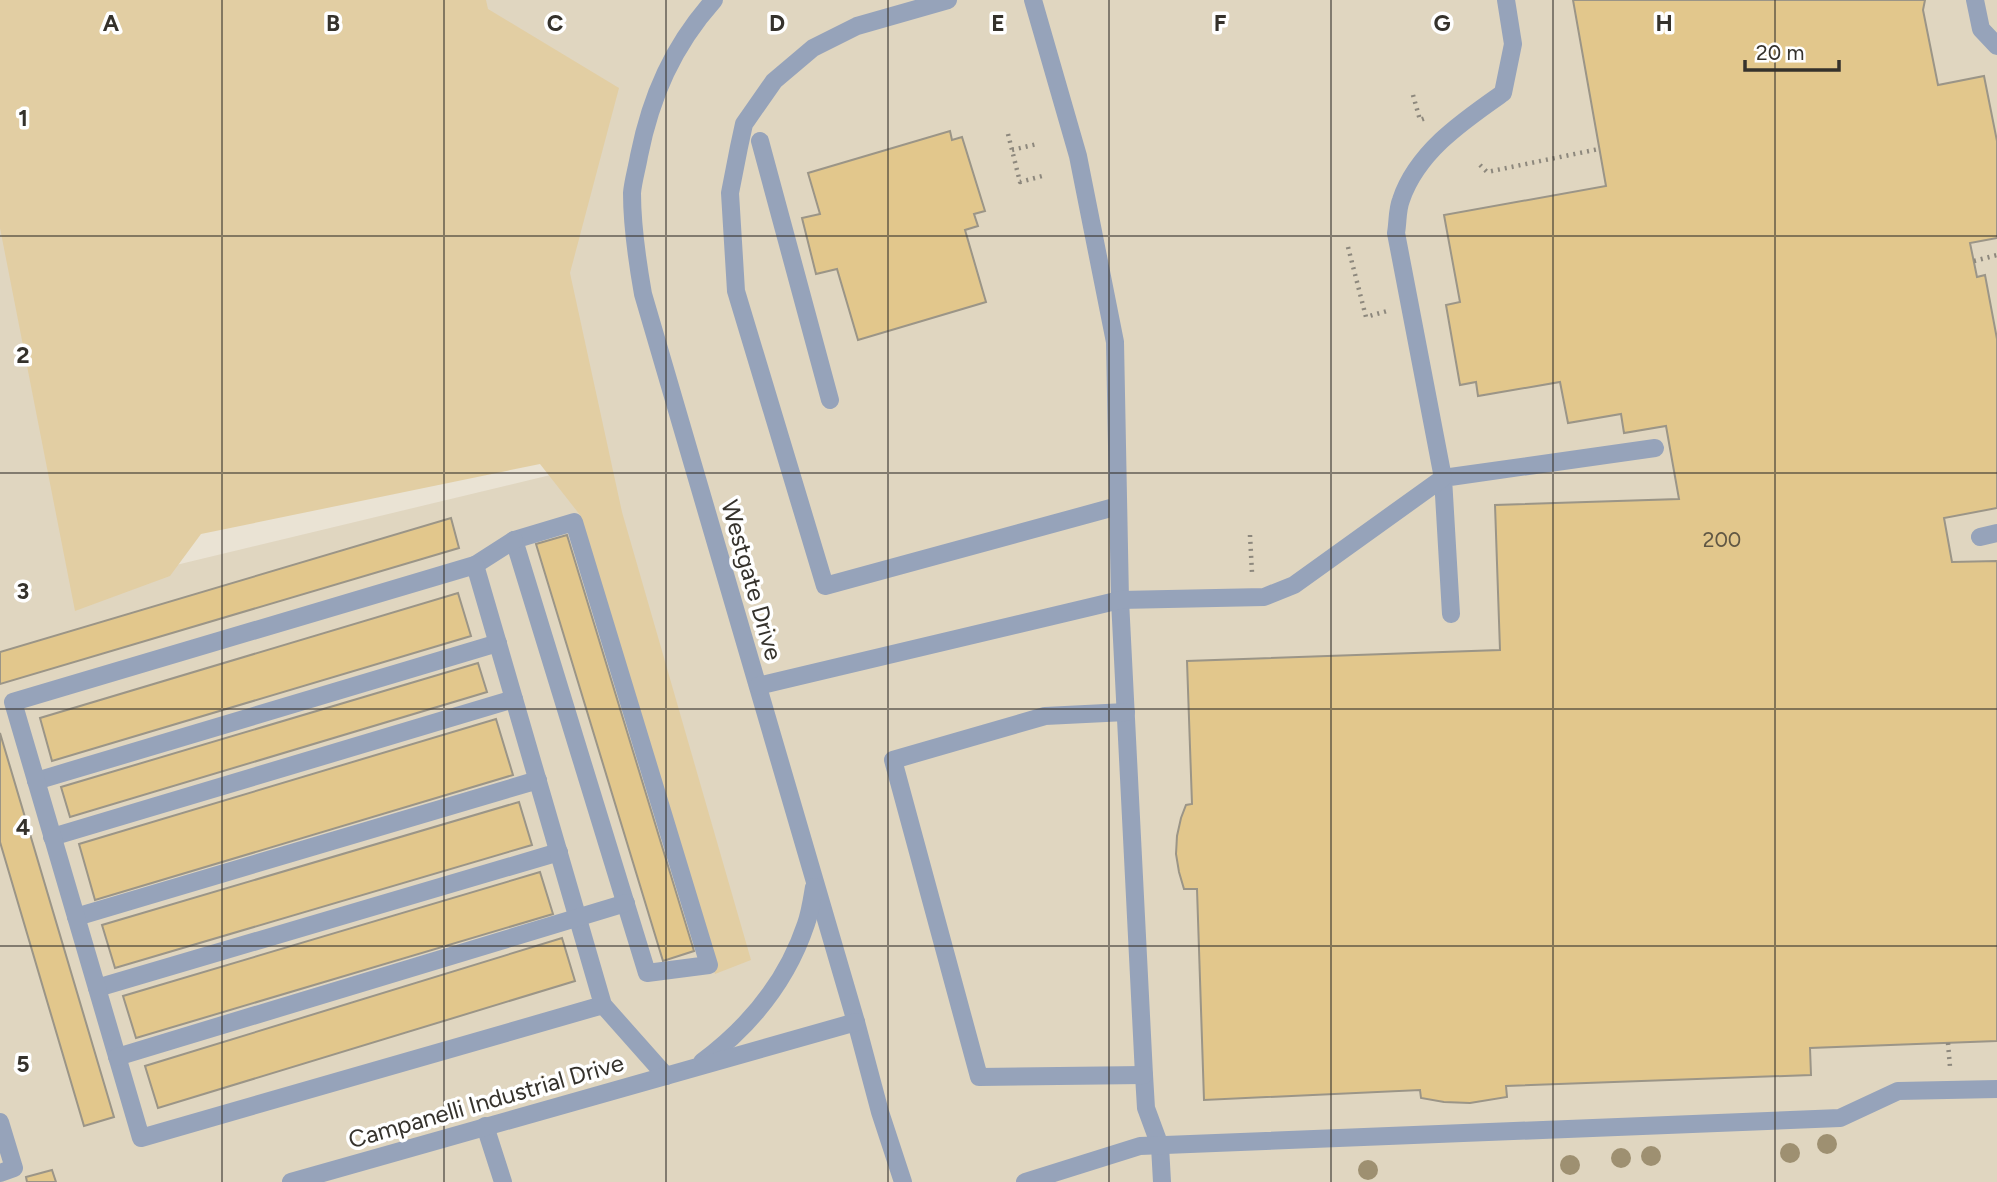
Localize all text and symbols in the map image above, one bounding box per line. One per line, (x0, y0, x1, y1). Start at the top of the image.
text: A (103, 9, 120, 37)
text: B (326, 9, 340, 37)
text: C (547, 9, 564, 37)
text: D (769, 9, 785, 37)
text: E (991, 9, 1005, 37)
text: F (1214, 9, 1227, 37)
text: G (1433, 9, 1451, 37)
text: H (1655, 9, 1673, 37)
scale bar (1745, 28, 1840, 72)
text: 20 m (1756, 40, 1804, 65)
text: 1 (18, 104, 28, 132)
text: 2 (16, 341, 30, 369)
street label: Westgate Drive (715, 497, 789, 663)
house number: 200 (1703, 527, 1741, 552)
text: 3 (17, 577, 29, 605)
text: 4 (16, 813, 30, 841)
street label: Campanelli Industrial Drive (345, 1048, 627, 1154)
text: 5 (16, 1050, 30, 1078)

